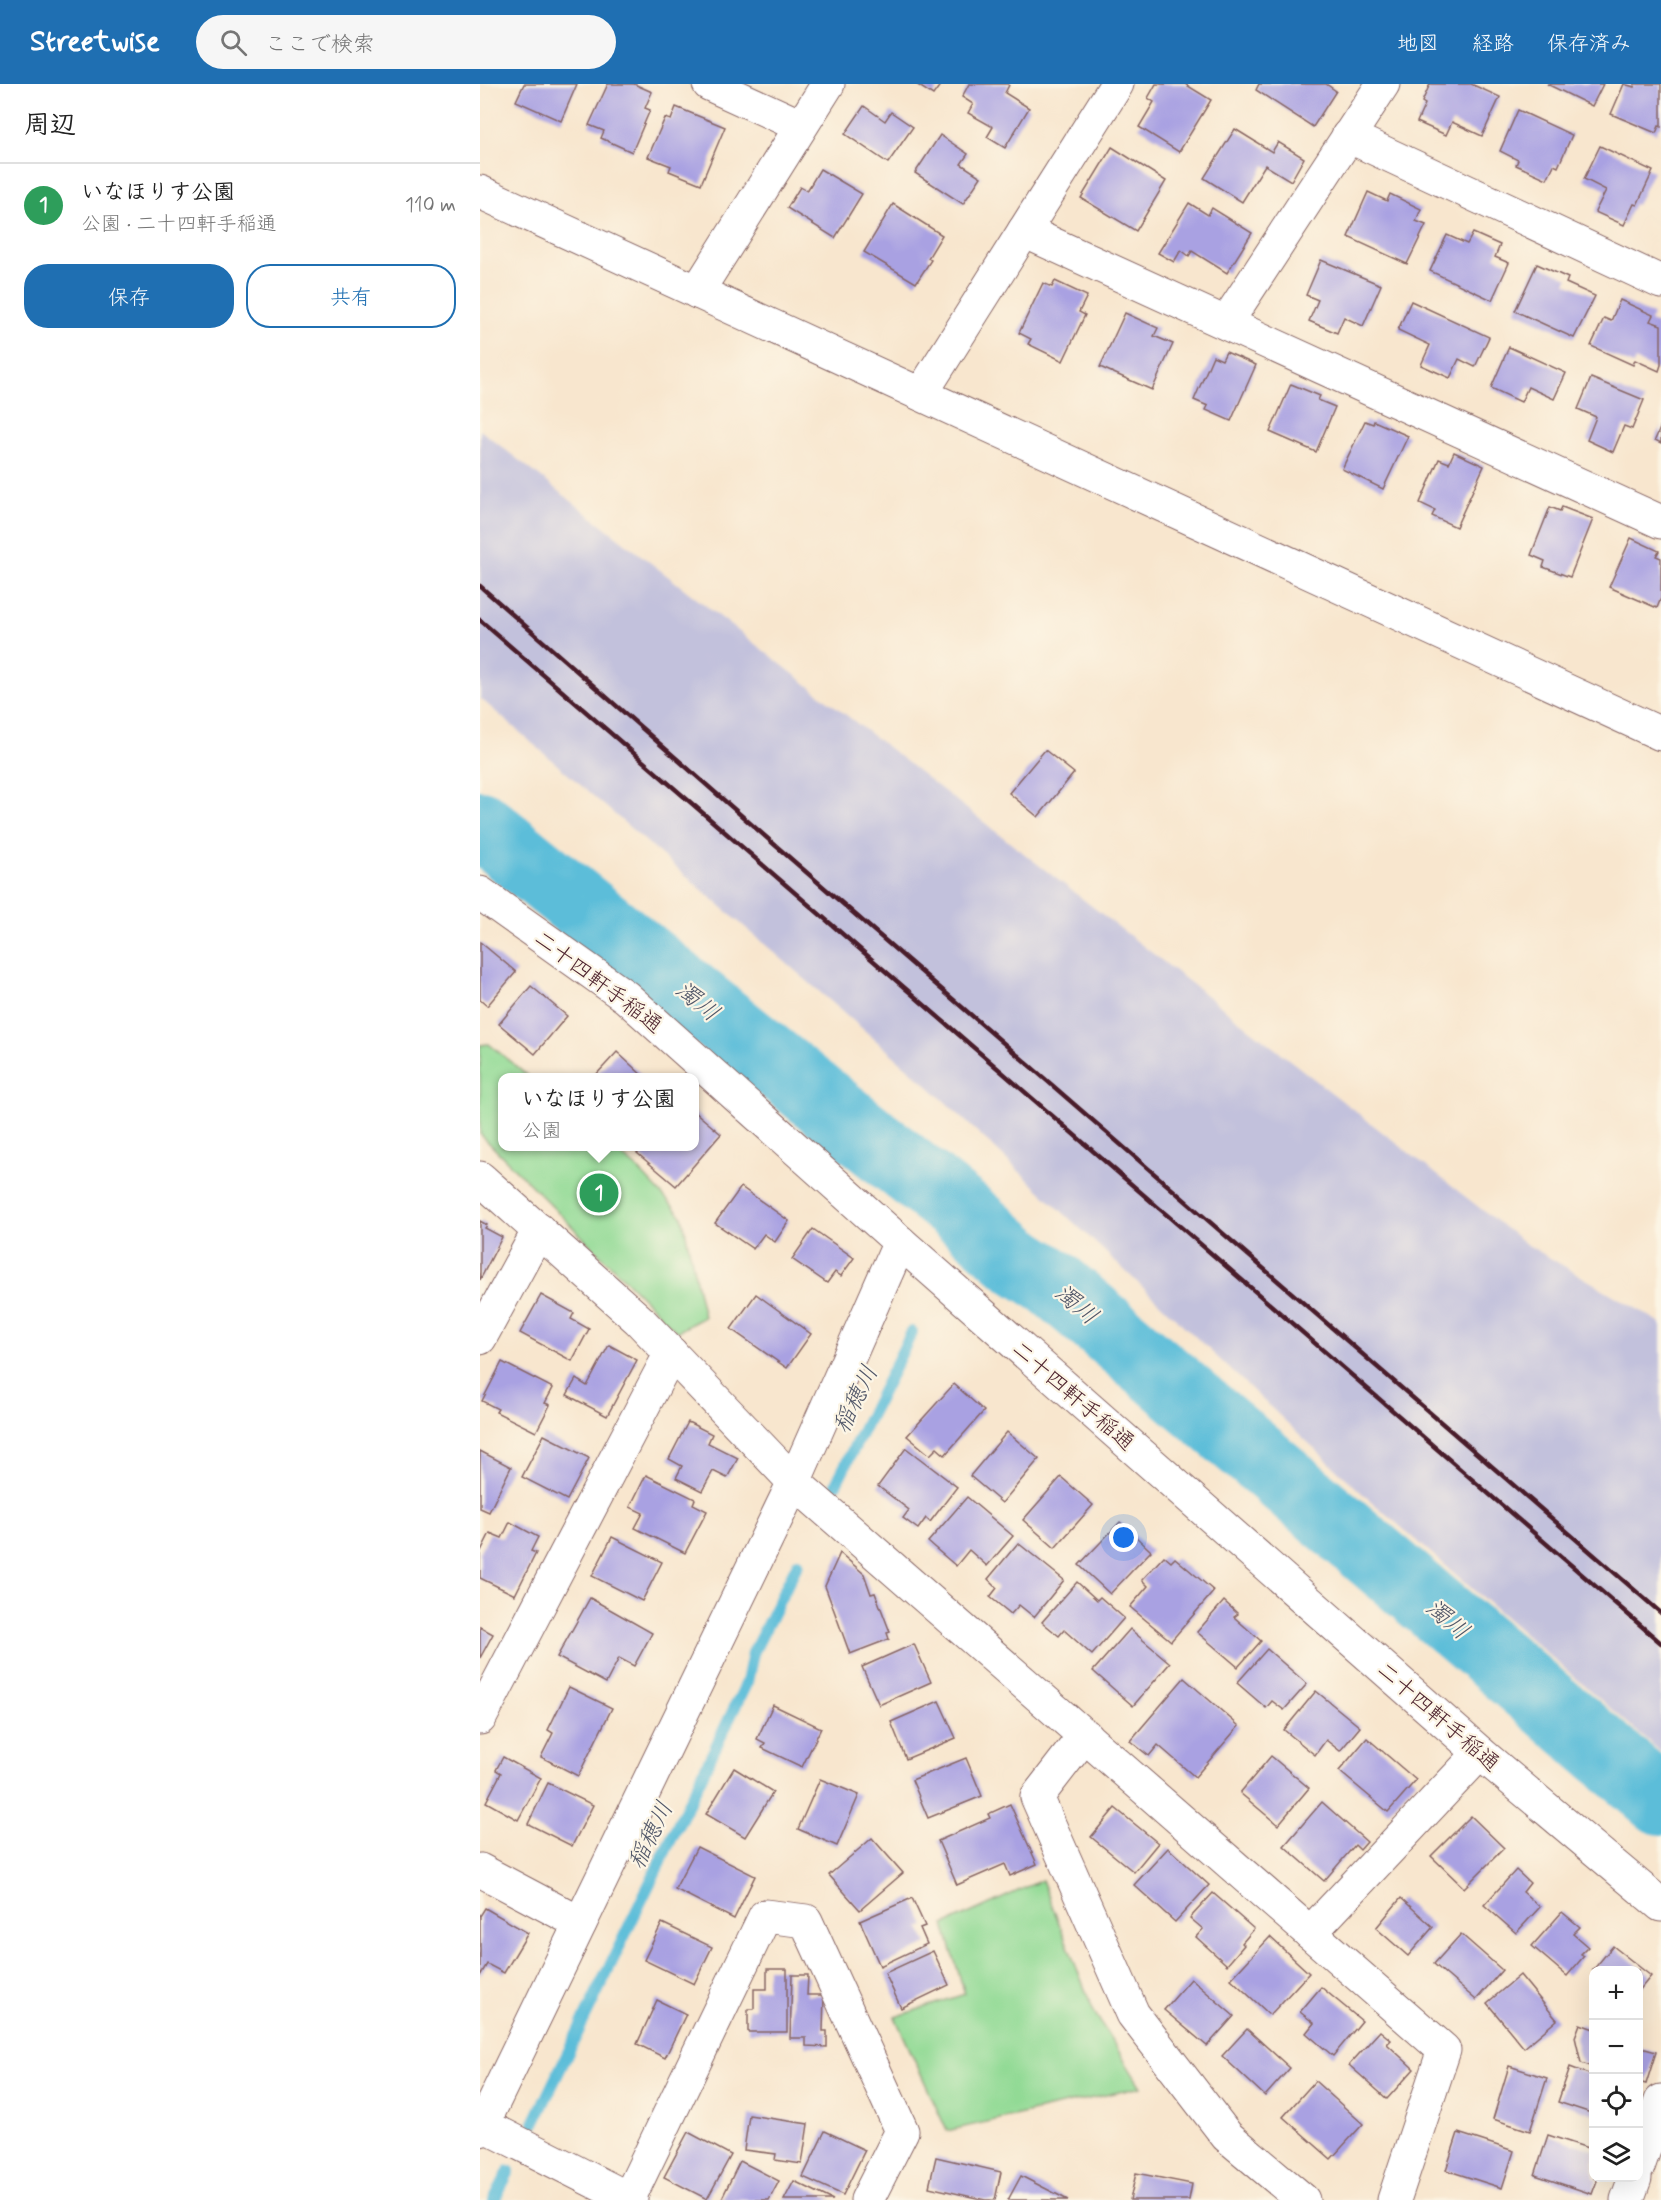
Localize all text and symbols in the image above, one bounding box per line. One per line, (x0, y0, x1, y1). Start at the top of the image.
search box (196, 15, 616, 69)
text: Streetwise (30, 24, 160, 61)
icon: search (217, 26, 250, 59)
text: 地図 (1397, 30, 1439, 58)
text: 経路 (1472, 30, 1514, 58)
text: 保存済み (1547, 30, 1631, 58)
text: ここで検索 (265, 31, 375, 59)
text: 周辺 (24, 109, 76, 143)
text: いなほりす公園 (81, 179, 235, 207)
text: 1 (39, 192, 48, 219)
text: 110 m (405, 192, 456, 219)
text: 公園 · 二十四軒手稲通 (81, 211, 276, 238)
button: 保存 (24, 264, 234, 328)
button: 共有 (246, 264, 456, 328)
street label: 二十四軒手稲通 (528, 925, 668, 1040)
water label: 濁川 (669, 975, 725, 1029)
popup (498, 1073, 699, 1151)
text: いなほりす公園 (521, 1086, 676, 1114)
text: 公園 (521, 1118, 561, 1145)
pin: 1 (580, 1170, 618, 1216)
water label: 濁川 (1048, 1278, 1104, 1332)
street label: 二十四軒手稲通 (1005, 1335, 1140, 1458)
water label: 稲穂川 (827, 1361, 886, 1439)
your location (1109, 1523, 1138, 1552)
water label: 濁川 (1419, 1593, 1475, 1647)
street label: 二十四軒手稲通 (1370, 1656, 1505, 1779)
water label: 稲穂川 (622, 1797, 681, 1875)
map controls (1589, 1966, 1643, 2182)
button: + (1589, 1966, 1643, 2020)
button: − (1589, 2020, 1643, 2074)
button: locate (1589, 2074, 1643, 2128)
button: layers (1589, 2128, 1643, 2182)

